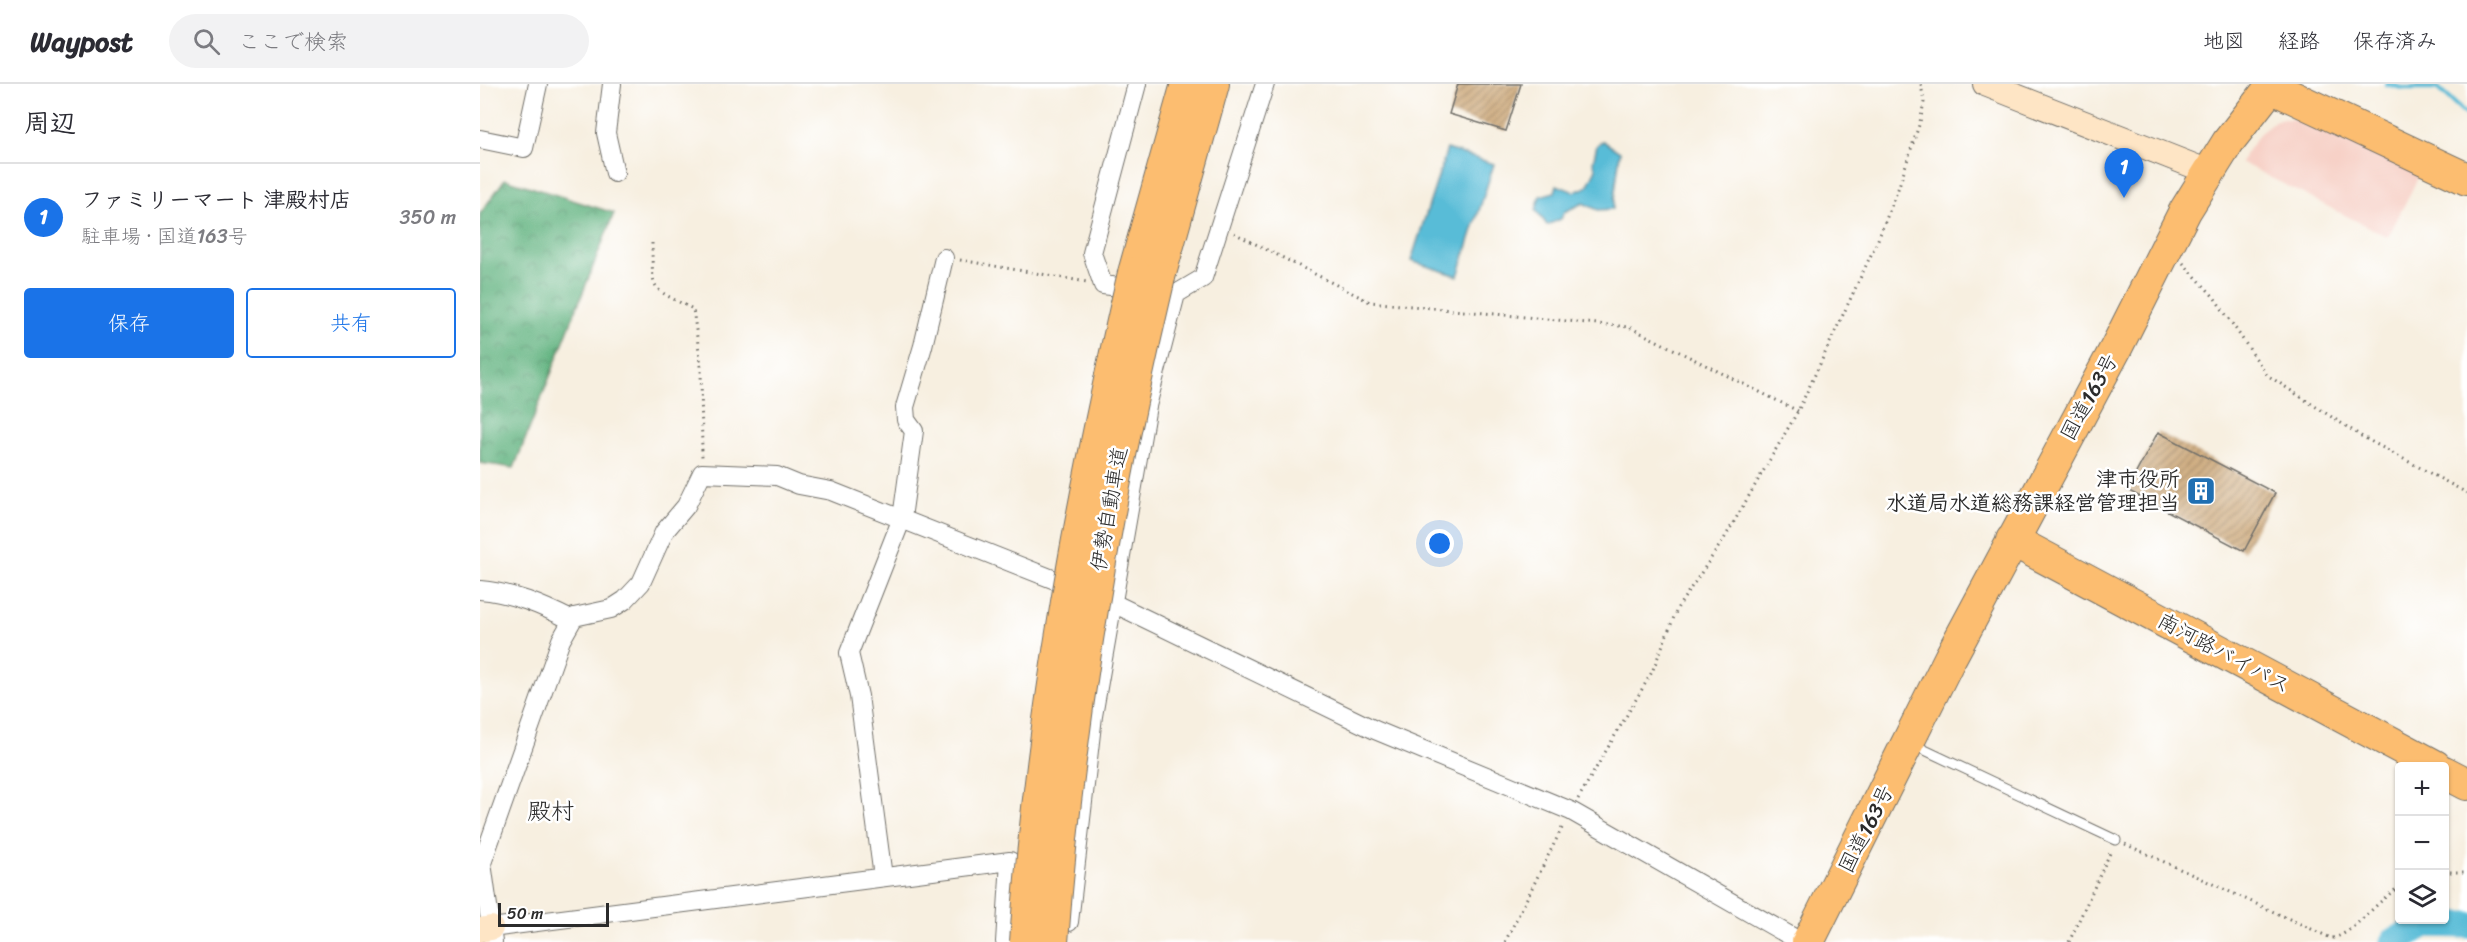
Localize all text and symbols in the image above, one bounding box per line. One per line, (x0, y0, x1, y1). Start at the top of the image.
search box (169, 14, 589, 68)
text: Waypost (30, 17, 133, 66)
text: ここで検索 (238, 22, 348, 61)
text: 地図 (2203, 22, 2245, 60)
text: 経路 (2278, 22, 2320, 60)
text: 保存済み (2353, 22, 2437, 60)
icon: search (190, 25, 223, 58)
text: 周辺 (24, 100, 76, 146)
pin: 1 (2104, 148, 2144, 198)
text: ファミリーマート 津殿村店 (81, 180, 352, 219)
text: 1 (39, 200, 48, 235)
text: 350 m (400, 200, 456, 235)
text: 駐車場 · 国道163号 (81, 219, 248, 254)
button: 保存 (24, 288, 234, 358)
button: 共有 (246, 288, 456, 358)
street label: 国道163号 (2049, 346, 2129, 448)
street label: 伊勢自動車道 (1079, 444, 1139, 574)
place label: 津市役所 水道局水道総務課経営管理担当 (1886, 460, 2180, 522)
building icon: 津市役所 水道局水道総務課経営管理担当 (2185, 475, 2217, 507)
your location (1425, 529, 1454, 558)
street label: 南河路バイパス (2150, 602, 2298, 704)
map controls (2395, 762, 2449, 924)
button: + (2395, 762, 2449, 816)
street label: 国道163号 (1827, 778, 1905, 880)
district label: 殿村 (527, 790, 575, 832)
button: − (2395, 816, 2449, 870)
button: layers (2395, 870, 2449, 924)
text: 50 m (507, 899, 543, 928)
scale bar (498, 900, 609, 928)

